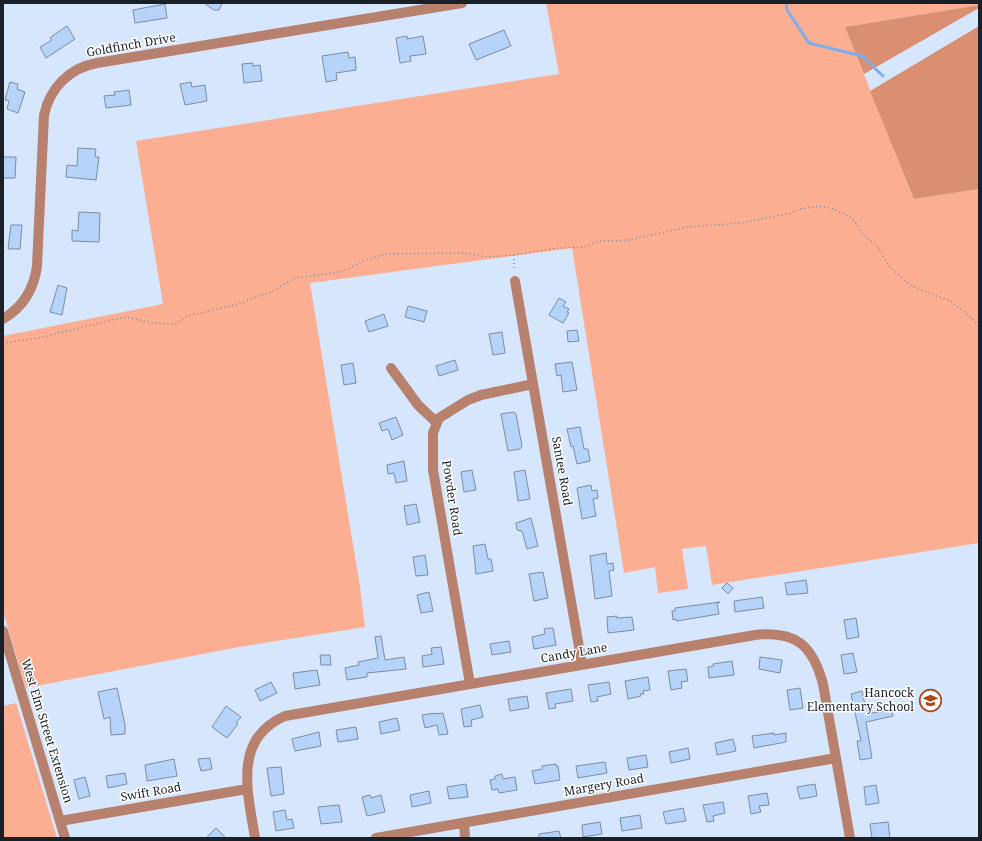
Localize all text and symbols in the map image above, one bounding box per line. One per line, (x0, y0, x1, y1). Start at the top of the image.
street label: Goldfinch Drive (85, 28, 177, 61)
street label: Santee Road (548, 435, 577, 508)
street label: Powder Road (438, 459, 467, 537)
street label: Candy Lane (539, 638, 609, 667)
street label: West Elm Street Extension (17, 657, 78, 805)
place label: Hancock Elementary School (807, 684, 915, 715)
school or university icon: Hancock Elementary School (917, 687, 943, 713)
street label: Margery Road (563, 769, 646, 800)
street label: Swift Road (119, 778, 183, 805)

